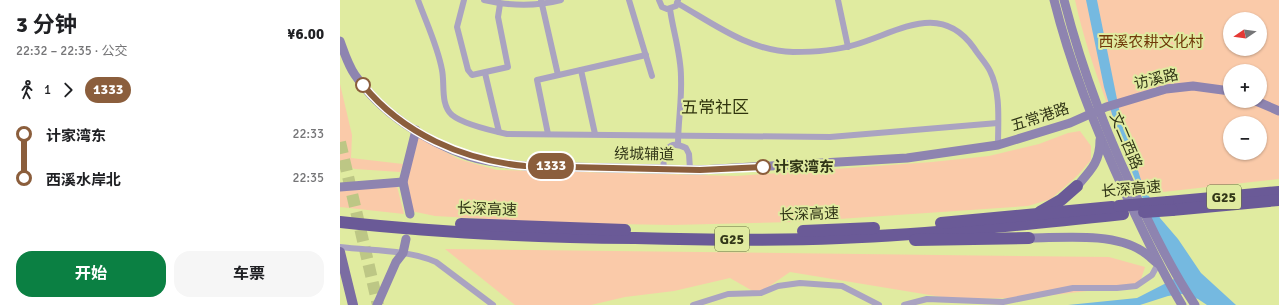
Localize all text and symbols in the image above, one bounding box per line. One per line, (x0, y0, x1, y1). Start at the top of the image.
text: 3 分钟 (16, 11, 77, 38)
north arrow (1223, 12, 1267, 56)
map controls (1223, 12, 1267, 160)
text: ¥6.00 (287, 25, 324, 43)
park label: 西溪农耕文化村 (1098, 33, 1204, 51)
text: 22:32 – 22:35 · 公交 (16, 43, 127, 59)
button: + (1223, 64, 1267, 108)
street label: 访溪路 (1132, 65, 1180, 93)
unlabelled marker (355, 77, 371, 93)
icon: walk (16, 79, 38, 101)
icon: forward (57, 79, 79, 101)
text: 1333 (93, 81, 123, 98)
text: 1 (44, 82, 51, 98)
district label: 五常社区 (681, 97, 749, 118)
street label: 五常港路 (1009, 99, 1071, 135)
street label: 文二西路 (1106, 110, 1146, 172)
button: − (1223, 116, 1267, 160)
text: 22:33 (292, 126, 324, 142)
text: 计家湾东 (46, 127, 106, 145)
street label: 绕城辅道 (614, 144, 674, 164)
line badge: 1333 (523, 153, 579, 179)
text: 1333 (536, 157, 566, 174)
place label: 计家湾东 (774, 158, 834, 176)
marker: 计家湾东 (755, 159, 771, 175)
text: 22:35 (292, 170, 324, 186)
text: 西溪水岸北 (46, 171, 121, 189)
street label: 长深高速 (1100, 177, 1162, 201)
road number: G25 (1207, 185, 1241, 209)
street label: 长深高速 (457, 199, 517, 219)
street label: 长深高速 (779, 204, 839, 224)
road number: G25 (715, 227, 749, 251)
button: 开始 (16, 251, 166, 297)
button: 车票 (174, 251, 324, 297)

